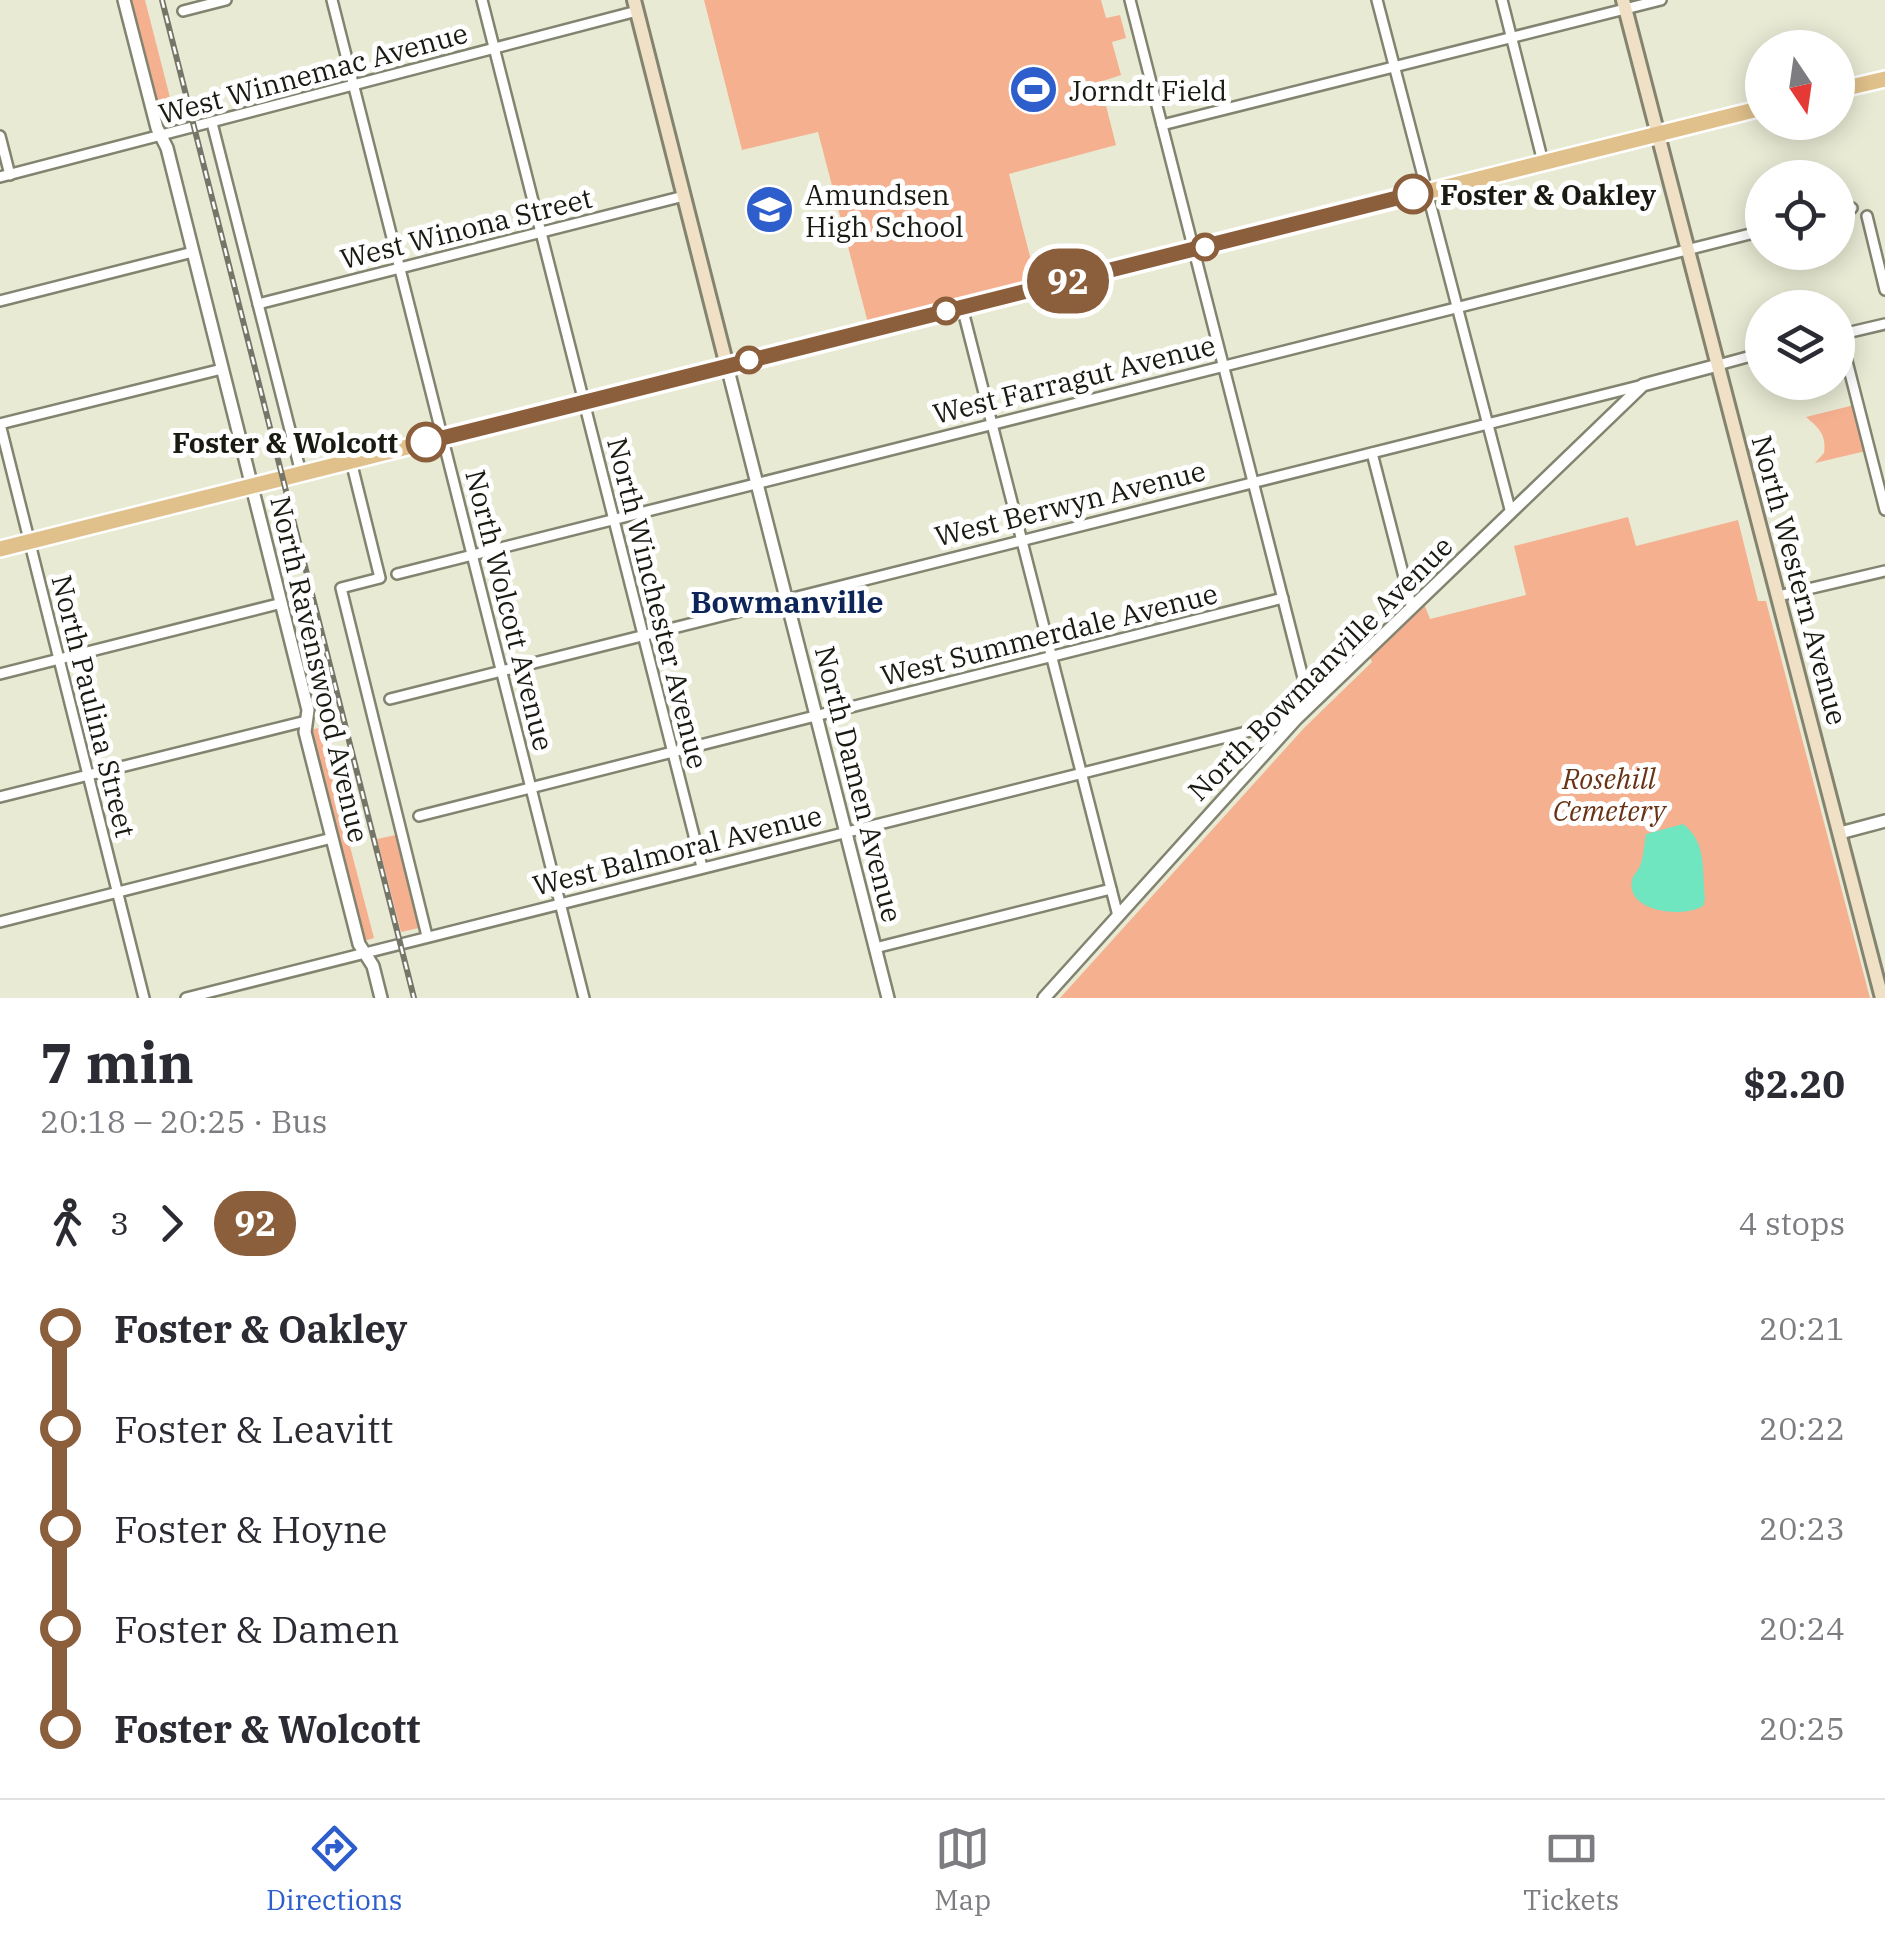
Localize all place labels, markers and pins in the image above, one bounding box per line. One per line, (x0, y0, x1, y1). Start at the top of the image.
sports icon: Jorndt Field (1008, 64, 1060, 116)
place label: Jorndt Field (1069, 72, 1227, 109)
marker: Foster & Oakley (1394, 175, 1432, 213)
place label: Amundsen High School (805, 176, 964, 245)
place label: Foster & Oakley (1440, 176, 1656, 213)
school or university icon: Amundsen High School (744, 184, 796, 236)
unlabelled marker (1192, 234, 1218, 260)
unlabelled marker (933, 298, 959, 324)
unlabelled marker (736, 347, 762, 373)
marker: Foster & Wolcott (407, 423, 445, 461)
place label: Foster & Wolcott (172, 424, 398, 461)

